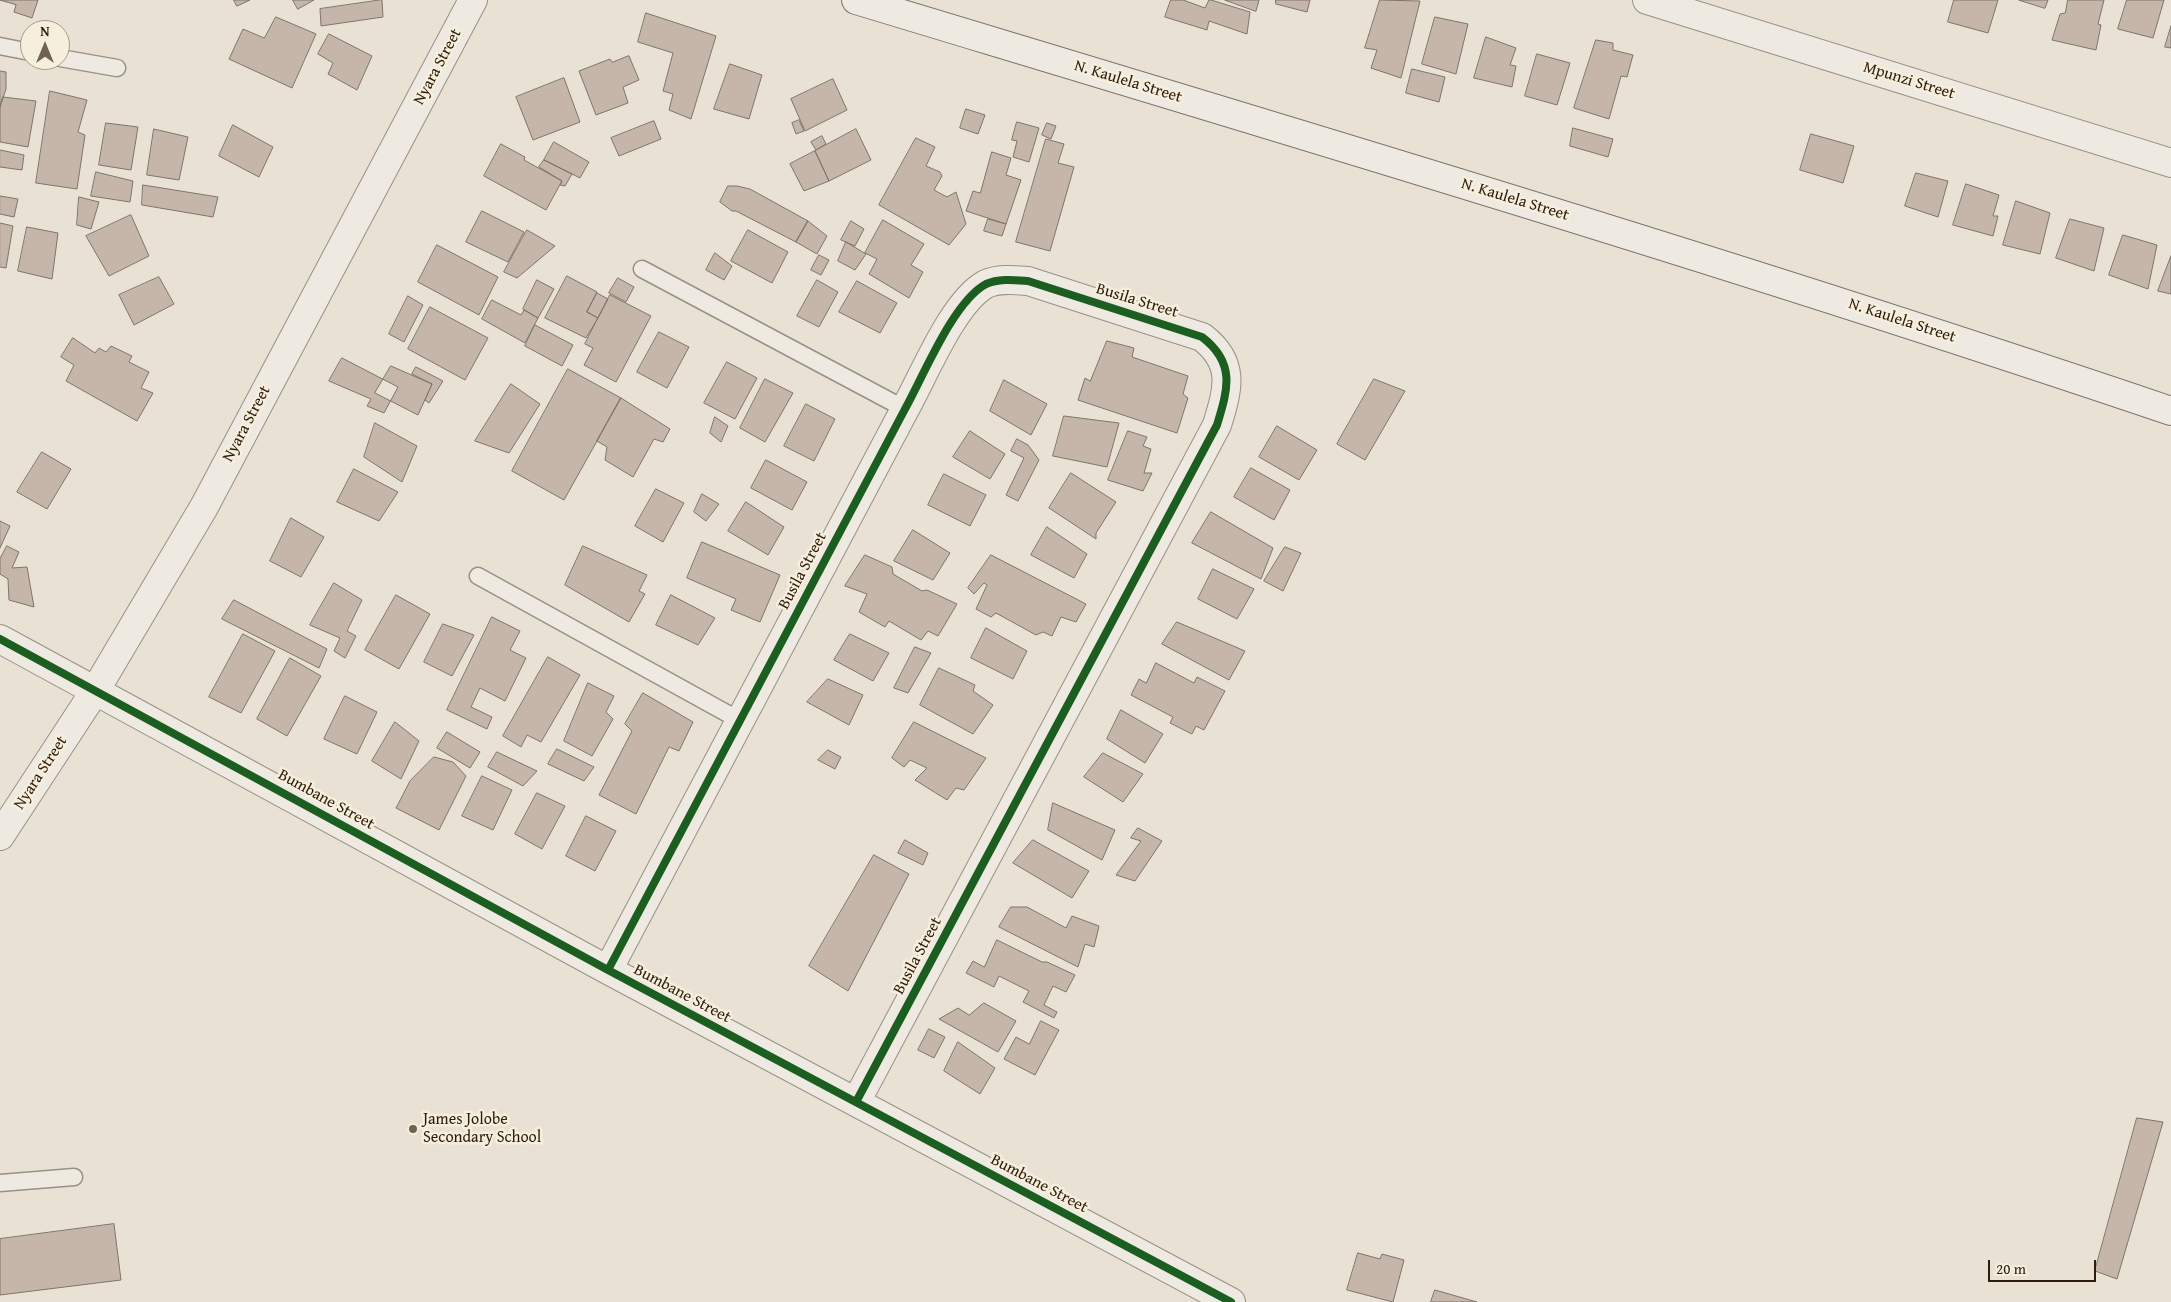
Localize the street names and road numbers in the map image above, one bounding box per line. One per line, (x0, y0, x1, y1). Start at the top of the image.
street label: Nyara Street (410, 26, 466, 108)
street label: N. Kaulela Street (1072, 57, 1184, 107)
street label: Mpunzi Street (1861, 58, 1957, 104)
street label: N. Kaulela Street (1459, 175, 1571, 225)
street label: Busila Street (1094, 279, 1180, 323)
street label: N. Kaulela Street (1846, 295, 1958, 347)
street label: Nyara Street (219, 383, 275, 465)
street label: Busila Street (775, 529, 831, 613)
street label: Nyara Street (10, 733, 72, 813)
street label: Bumbane Street (274, 766, 378, 834)
street label: Busila Street (890, 914, 946, 998)
street label: Bumbane Street (630, 960, 734, 1028)
street label: Bumbane Street (987, 1150, 1091, 1218)

